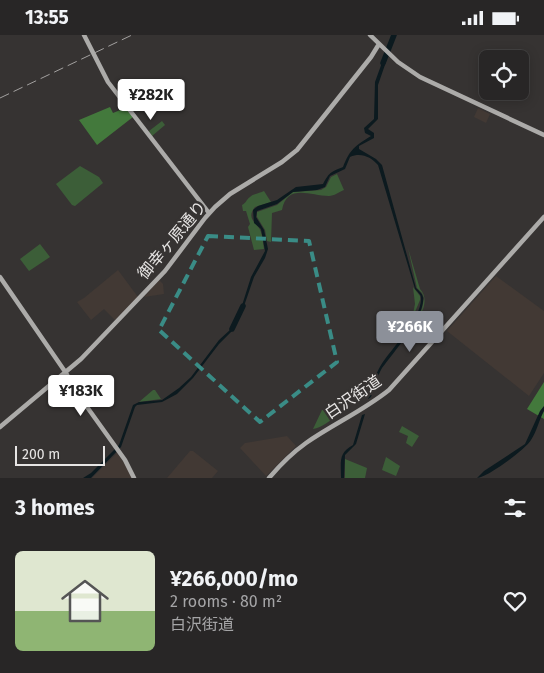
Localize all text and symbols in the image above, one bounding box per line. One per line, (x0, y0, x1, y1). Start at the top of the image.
text: 13:55 (25, 6, 69, 29)
map controls (479, 50, 529, 100)
button: locate (479, 50, 529, 100)
pin: ¥282K (116, 79, 186, 121)
text: ¥282K (129, 85, 173, 104)
street label: 御幸ヶ原通り (134, 197, 210, 283)
pin: ¥266K (375, 311, 445, 353)
text: ¥266K (387, 317, 433, 336)
street label: 白沢街道 (321, 371, 385, 423)
pin: ¥183K (46, 375, 116, 417)
text: ¥183K (59, 381, 103, 400)
scale bar (15, 443, 105, 466)
text: 200 m (22, 446, 60, 463)
icon: filters (501, 494, 529, 522)
text: 3 homes (15, 495, 95, 521)
text: ¥266,000/mo (170, 566, 298, 592)
icon: home (55, 571, 115, 631)
icon: heart (501, 587, 529, 615)
text: 2 rooms · 80 m² (170, 592, 282, 611)
text: 白沢街道 (170, 615, 234, 634)

